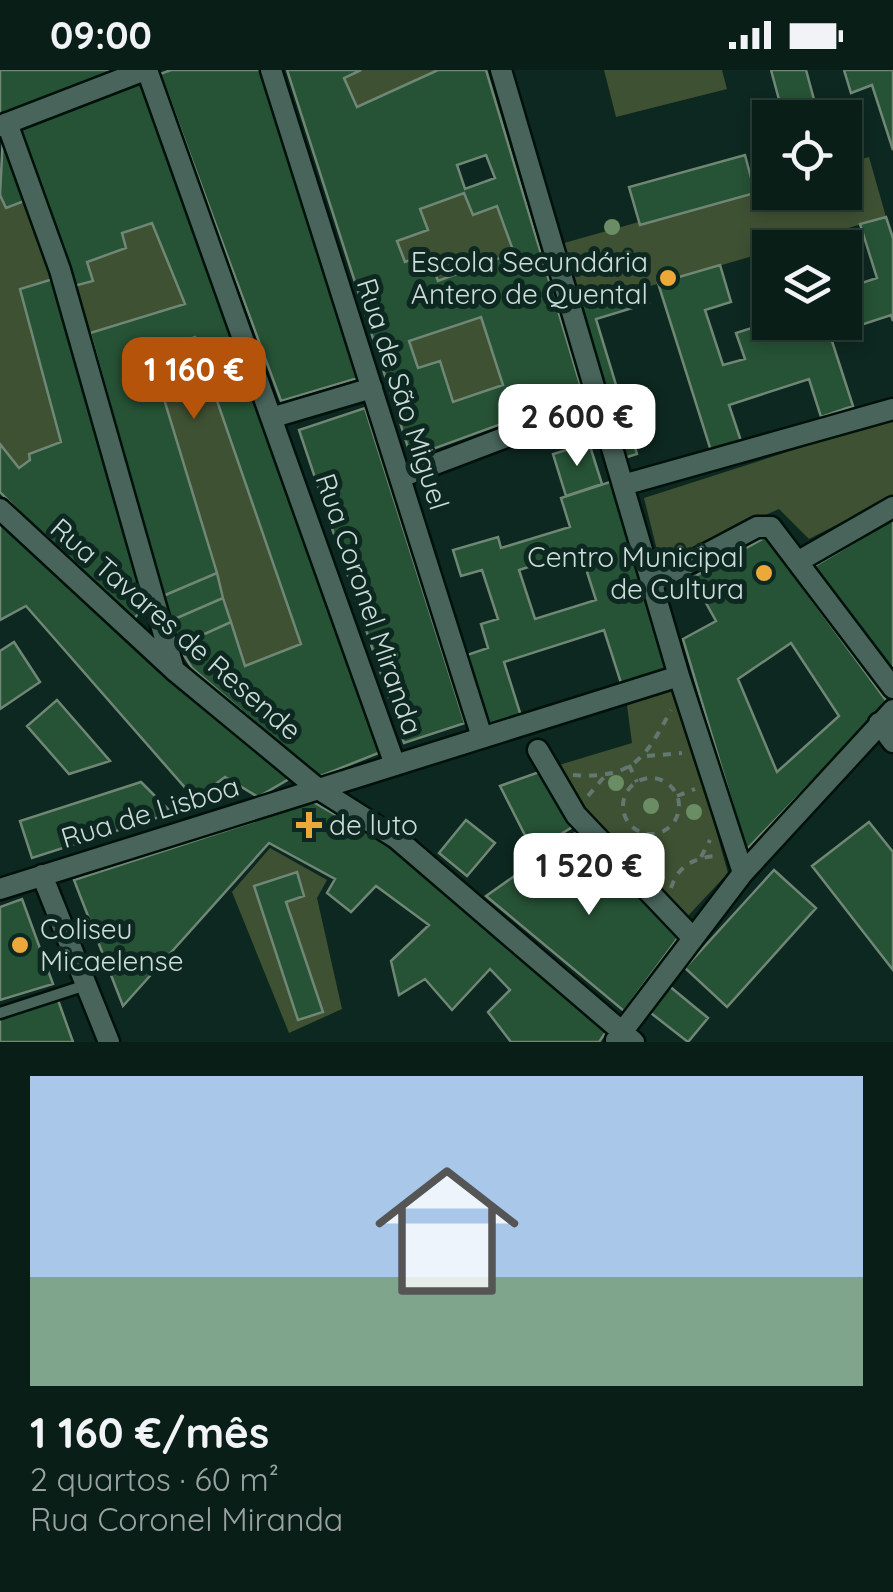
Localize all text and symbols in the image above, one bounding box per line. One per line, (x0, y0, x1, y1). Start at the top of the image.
text: 09:00 (50, 11, 152, 59)
map controls (752, 100, 862, 340)
button: locate (752, 100, 862, 210)
button: layers (752, 230, 862, 340)
place label: Escola Secundária Antero de Quental (411, 244, 648, 311)
marker: Escola Secundária Antero de Quental (657, 267, 679, 289)
street label: Rua de São Miguel (350, 274, 457, 514)
pin: 1 160 € (102, 337, 286, 422)
text: 1 160 € (144, 349, 244, 389)
pin: 2 600 € (485, 384, 669, 469)
text: 2 600 € (520, 396, 634, 436)
street label: Rua Coronel Miranda (308, 469, 431, 739)
street label: Rua Tavares de Resende (44, 510, 309, 747)
place label: Centro Municipal de Cultura (527, 539, 744, 606)
marker: Centro Municipal de Cultura (753, 562, 775, 584)
street label: Rua de Lisboa (57, 768, 243, 855)
place label: de luto (329, 807, 418, 842)
marker: de luto (298, 814, 320, 836)
pin: 1 520 € (497, 833, 681, 918)
text: 1 520 € (536, 845, 642, 885)
place label: Coliseu Micaelense (40, 911, 184, 978)
marker: Coliseu Micaelense (9, 934, 31, 956)
icon: home (357, 1141, 537, 1321)
text: 1 160 €/mês (30, 1406, 269, 1459)
text: 2 quartos · 60 m² (30, 1459, 279, 1499)
text: Rua Coronel Miranda (30, 1499, 343, 1539)

